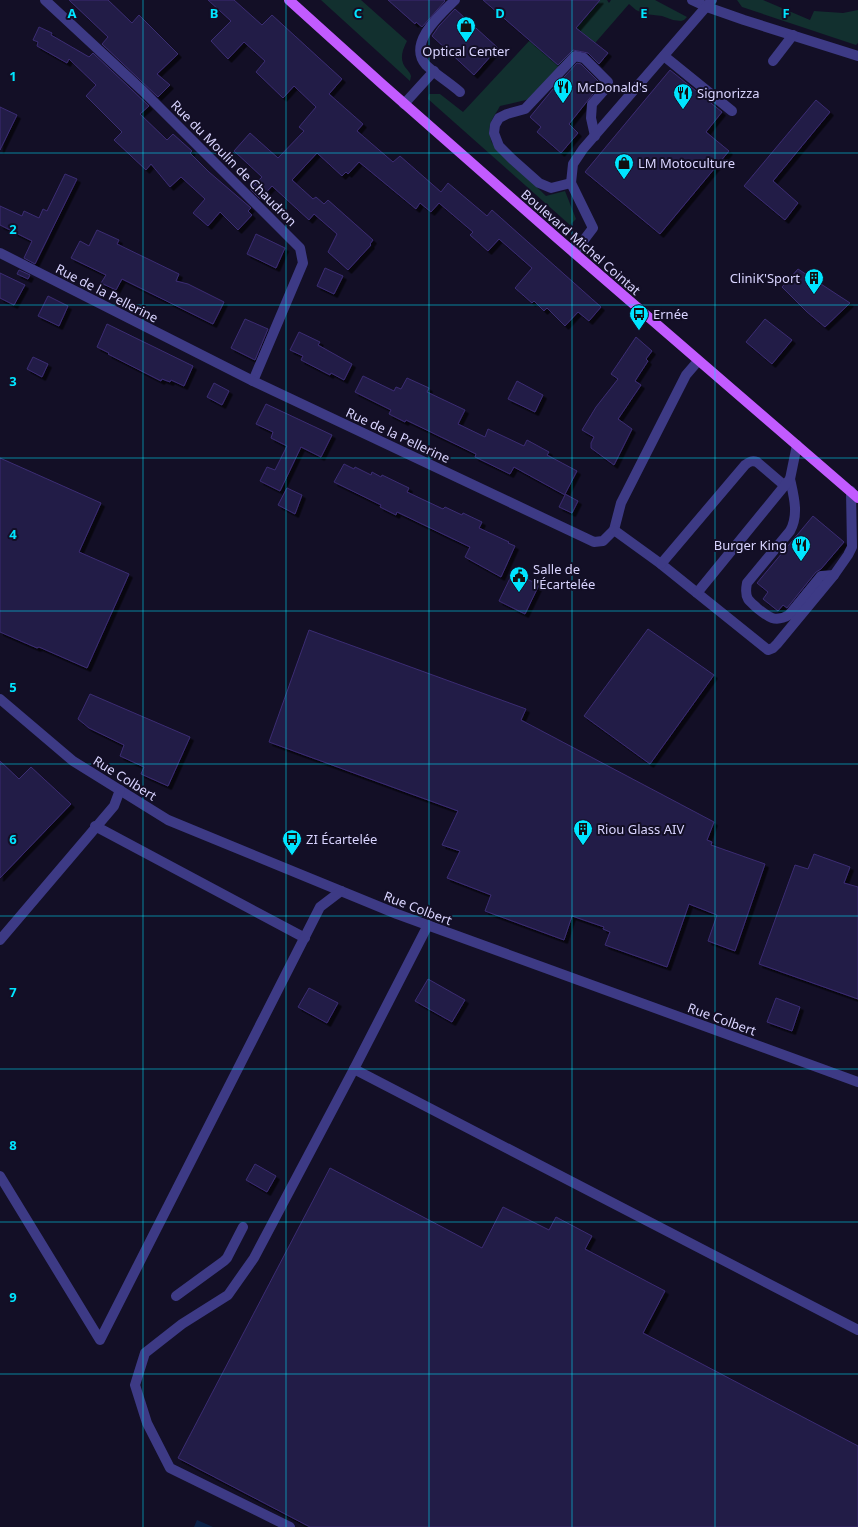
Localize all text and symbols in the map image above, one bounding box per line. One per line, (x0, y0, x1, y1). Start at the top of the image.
text: A (68, 4, 77, 22)
text: B (210, 4, 218, 22)
text: C (354, 4, 362, 22)
text: D (495, 4, 505, 22)
text: E (640, 4, 648, 22)
text: F (782, 4, 790, 22)
shop icon: Optical Center (455, 15, 477, 43)
place label: Optical Center (422, 42, 510, 60)
text: 1 (9, 67, 17, 85)
restaurant icon: McDonald's (552, 76, 574, 104)
place label: McDonald's (577, 78, 648, 96)
restaurant icon: Signorizza (672, 82, 694, 110)
place label: Signorizza (697, 84, 760, 102)
street label: Rue du Moulin de Chaudron (167, 96, 301, 230)
shop icon: LM Motoculture (613, 152, 635, 180)
place label: LM Motoculture (638, 154, 735, 172)
street label: Boulevard Michel Cointat (517, 185, 645, 299)
text: 2 (9, 220, 17, 238)
street label: Rue de la Pellerine (53, 259, 161, 327)
building icon: CliniK'Sport (803, 267, 825, 295)
place label: CliniK'Sport (730, 269, 800, 287)
bus stop icon: Ernée (628, 303, 650, 331)
place label: Ernée (653, 305, 688, 323)
text: 3 (9, 372, 17, 390)
street label: Rue de la Pellerine (343, 403, 453, 467)
text: 4 (9, 525, 17, 543)
restaurant icon: Burger King (790, 534, 812, 562)
place label: Burger King (714, 536, 787, 554)
place label: Salle de l'Écartelée (533, 560, 595, 593)
public building icon: Salle de l'Écartelée (508, 565, 530, 593)
text: 5 (9, 678, 17, 696)
street label: Rue Colbert (90, 751, 160, 805)
building icon: Riou Glass AIV (572, 818, 594, 846)
place label: Riou Glass AIV (597, 820, 684, 838)
bus stop icon: ZI Écartelée (281, 828, 303, 856)
text: 6 (9, 830, 17, 848)
place label: ZI Écartelée (306, 830, 377, 848)
street label: Rue Colbert (381, 887, 455, 929)
text: 7 (9, 983, 17, 1001)
street label: Rue Colbert (685, 998, 759, 1040)
text: 8 (9, 1136, 17, 1154)
text: 9 (9, 1288, 17, 1306)

